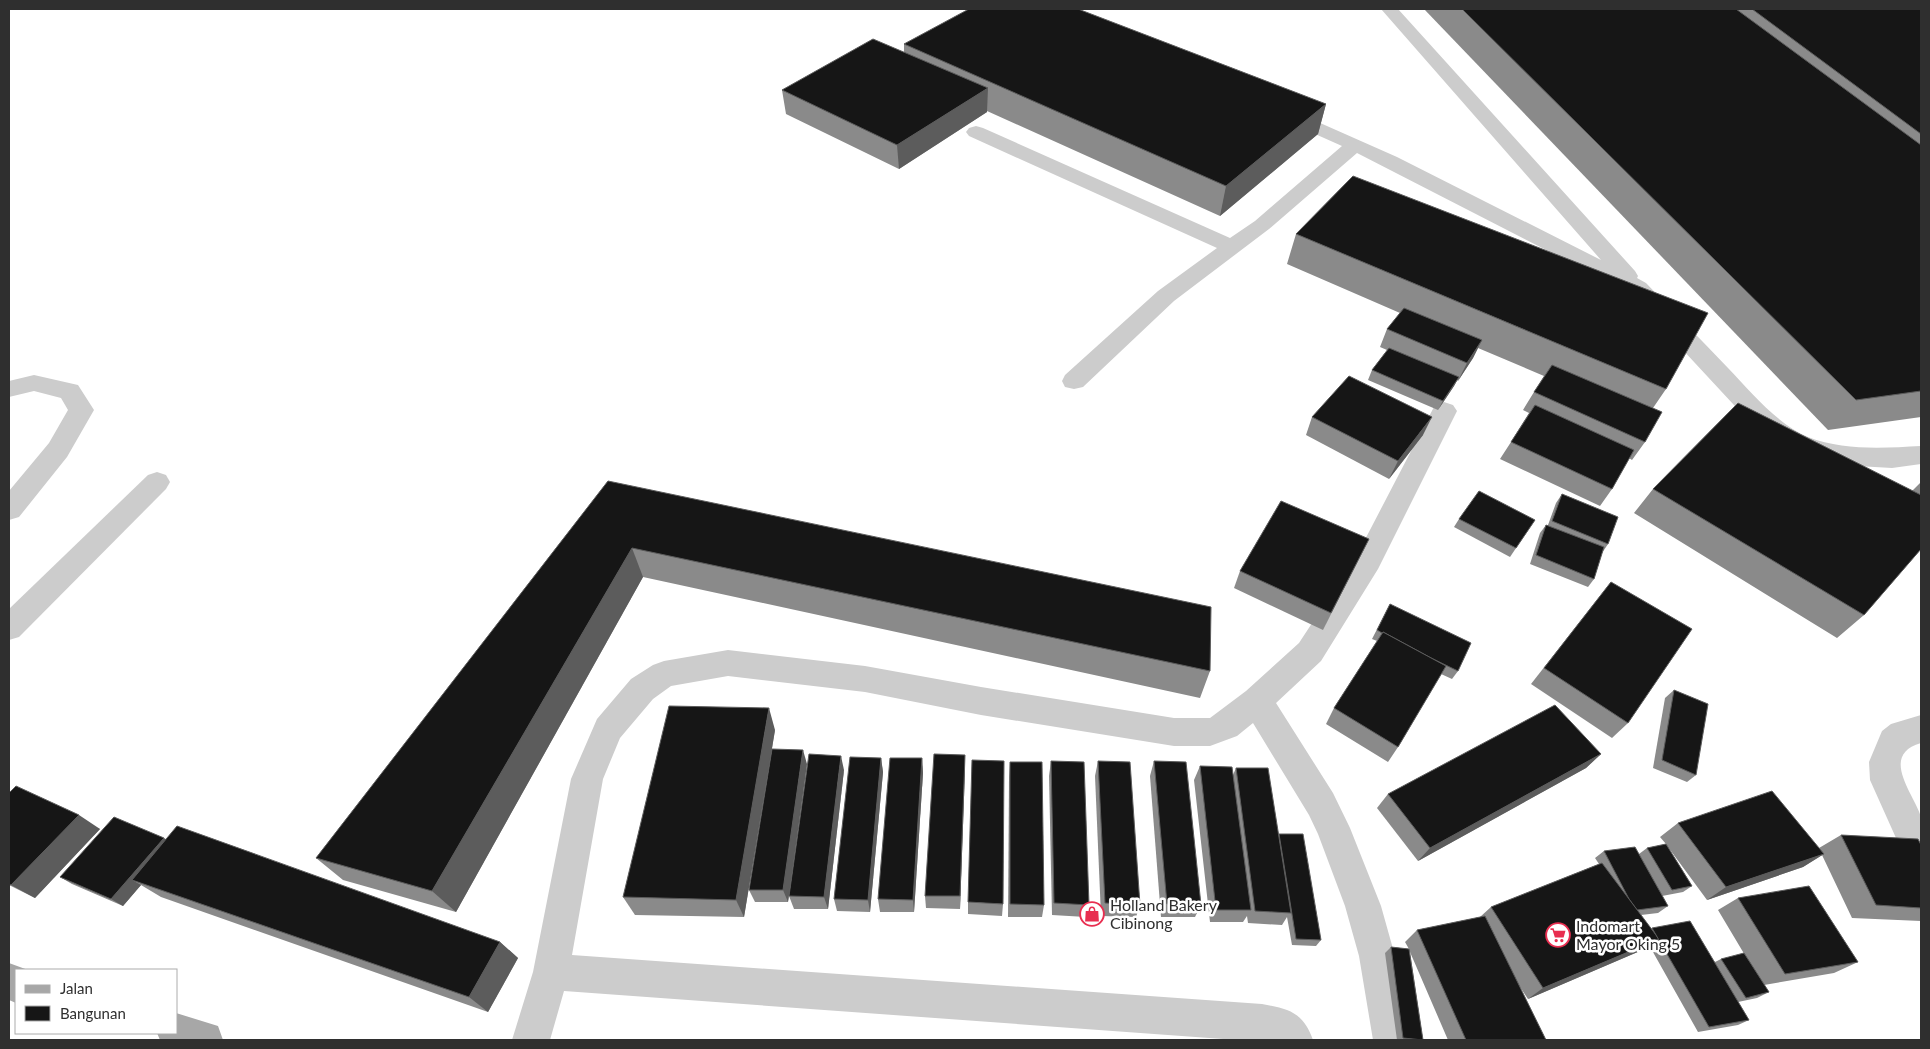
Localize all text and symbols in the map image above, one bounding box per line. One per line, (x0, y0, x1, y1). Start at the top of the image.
place label: Holland Bakery Cibinong (1110, 895, 1218, 932)
shop icon: Holland Bakery Cibinong (1079, 901, 1105, 927)
place label: Indomart Mayor Oking 5 (1576, 916, 1680, 953)
supermarket icon: Indomart Mayor Oking 5 (1545, 922, 1571, 948)
legend (15, 969, 178, 1034)
text: Jalan (60, 979, 93, 997)
text: Bangunan (60, 1004, 126, 1022)

